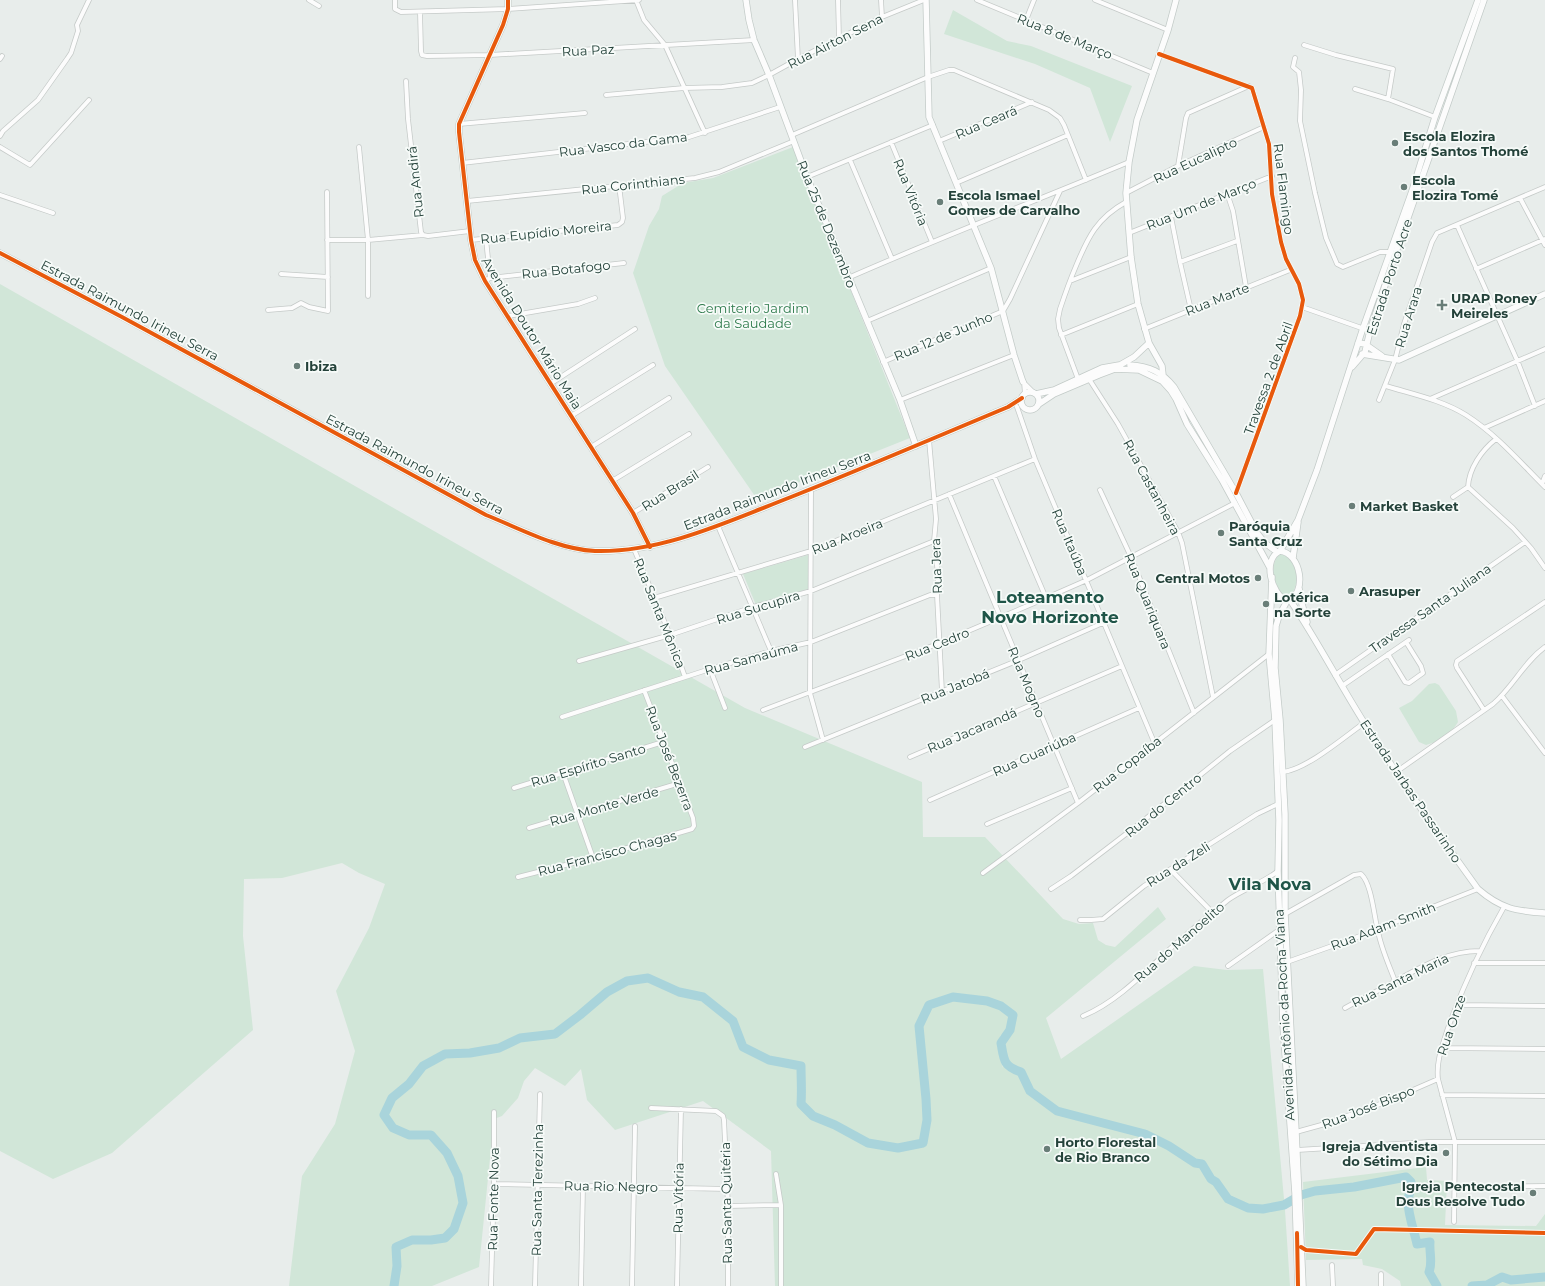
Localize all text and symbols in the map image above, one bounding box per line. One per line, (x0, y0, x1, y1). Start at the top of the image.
street label: Rua Airton Sena (785, 10, 885, 72)
street label: Rua 8 de Março (1015, 10, 1115, 62)
street label: Rua Paz (561, 41, 615, 59)
street label: Rua Ceará (953, 102, 1019, 142)
street label: Rua Vasco da Gama (558, 128, 688, 160)
place label: Escola Elozira dos Santos Thomé (1403, 128, 1528, 159)
street label: Rua Eucalipto (1151, 134, 1239, 186)
marker: Escola Elozira dos Santos Thomé (1390, 138, 1400, 148)
street label: Rua Flamingo (1270, 142, 1298, 236)
street label: Rua Andirá (403, 145, 427, 219)
street label: Rua Vitória (890, 156, 932, 228)
street label: Rua 25 de Dezembro (794, 158, 860, 290)
street label: Rua Corinthians (580, 171, 686, 197)
place label: Escola Elozira Tomé (1412, 172, 1499, 203)
street label: Rua Um de Março (1144, 175, 1258, 233)
marker: Escola Elozira Tomé (1399, 182, 1409, 192)
place label: Escola Ismael Gomes de Carvalho (948, 187, 1081, 218)
marker: Escola Ismael Gomes de Carvalho (935, 197, 945, 207)
street label: Rua Eupídio Moreira (480, 217, 612, 247)
street label: Estrada Porto Acre (1363, 217, 1415, 337)
street label: Avenida Doutor Mário Maia (478, 254, 586, 412)
street label: Estrada Raimundo Irineu Serra (38, 256, 222, 364)
street label: Rua Botafogo (521, 256, 611, 282)
street label: Rua Marte (1183, 279, 1251, 319)
street label: Rua Arara (1391, 284, 1425, 350)
place label: URAP Roney Meireles (1451, 290, 1537, 321)
marker: URAP Roney Meireles (1436, 299, 1448, 311)
park label: Cemiterio Jardim da Saudade (697, 300, 809, 331)
street label: Rua 12 de Junho (891, 308, 995, 364)
street label: Travessa 2 de Abril (1240, 319, 1296, 437)
place label: Ibiza (305, 358, 337, 374)
marker: Ibiza (292, 361, 302, 371)
street label: Estrada Raimundo Irineu Serra (323, 410, 507, 518)
street label: Rua Castanheira (1120, 436, 1184, 538)
street label: Estrada Raimundo Irineu Serra (681, 447, 873, 533)
street label: Rua Brasil (638, 466, 702, 514)
place label: Market Basket (1360, 498, 1459, 514)
marker: Market Basket (1347, 501, 1357, 511)
street label: Rua Itaúba (1049, 506, 1091, 578)
street label: Rua Aroeira (809, 514, 885, 558)
place label: Paróquia Santa Cruz (1229, 518, 1302, 549)
marker: Paróquia Santa Cruz (1216, 528, 1226, 538)
street label: Rua Jera (927, 538, 945, 594)
street label: Rua Quariquara (1121, 550, 1175, 652)
street label: Rua Santa Mônica (631, 555, 689, 671)
street label: Travessa Santa Juliana (1366, 560, 1494, 656)
place label: Central Motos (1155, 570, 1250, 586)
marker: Central Motos (1253, 573, 1263, 583)
place label: Arasuper (1358, 583, 1421, 599)
marker: Arasuper (1346, 586, 1356, 596)
street label: Rua Sucupira (714, 587, 802, 627)
district label: Loteamento Novo Horizonte (981, 587, 1119, 627)
place label: Lotérica na Sorte (1274, 589, 1331, 620)
marker: Lotérica na Sorte (1261, 599, 1271, 609)
street label: Rua Cedro (902, 624, 972, 664)
street label: Rua Samaúma (702, 638, 800, 678)
street label: Rua Mogno (1005, 644, 1049, 720)
street label: Rua Jatobá (918, 665, 992, 707)
street label: Rua José Bezerra (643, 703, 697, 813)
street label: Rua Jacarandá (925, 704, 1019, 756)
street label: Estrada Jarbas Passarinho (1357, 716, 1465, 866)
street label: Rua Guariúba (990, 728, 1078, 780)
street label: Rua Copaíba (1090, 732, 1164, 796)
street label: Rua Espírito Santo (529, 740, 647, 790)
street label: Rua do Centro (1122, 769, 1204, 841)
street label: Rua Monte Verde (548, 783, 661, 829)
street label: Rua Francisco Chagas (536, 827, 678, 879)
street label: Rua da Zeli (1143, 838, 1213, 890)
district label: Vila Nova (1227, 874, 1312, 894)
street label: Rua do Manoelito (1131, 898, 1227, 986)
street label: Rua Adam Smith (1328, 899, 1438, 953)
street label: Avenida Antônio da Rocha Viana (1270, 909, 1298, 1121)
street label: Rua Santa Maria (1349, 950, 1451, 1010)
street label: Rua Onze (1433, 992, 1469, 1058)
street label: Rua José Bispo (1319, 1082, 1417, 1132)
street label: Rua Santa Terezinha (528, 1124, 546, 1256)
place label: Horto Florestal de Rio Branco (1055, 1134, 1156, 1165)
place label: Igreja Adventista do Sétimo Dia (1322, 1138, 1438, 1169)
street label: Rua Santa Quitéria (717, 1142, 735, 1264)
marker: Horto Florestal de Rio Branco (1042, 1144, 1052, 1154)
street label: Rua Fonte Nova (484, 1147, 502, 1251)
marker: Igreja Adventista do Sétimo Dia (1441, 1148, 1451, 1158)
street label: Rua Vitória (669, 1162, 687, 1234)
street label: Rua Rio Negro (564, 1177, 658, 1195)
place label: Igreja Pentecostal Deus Resolve Tudo (1396, 1178, 1525, 1209)
marker: Igreja Pentecostal Deus Resolve Tudo (1528, 1188, 1538, 1198)

